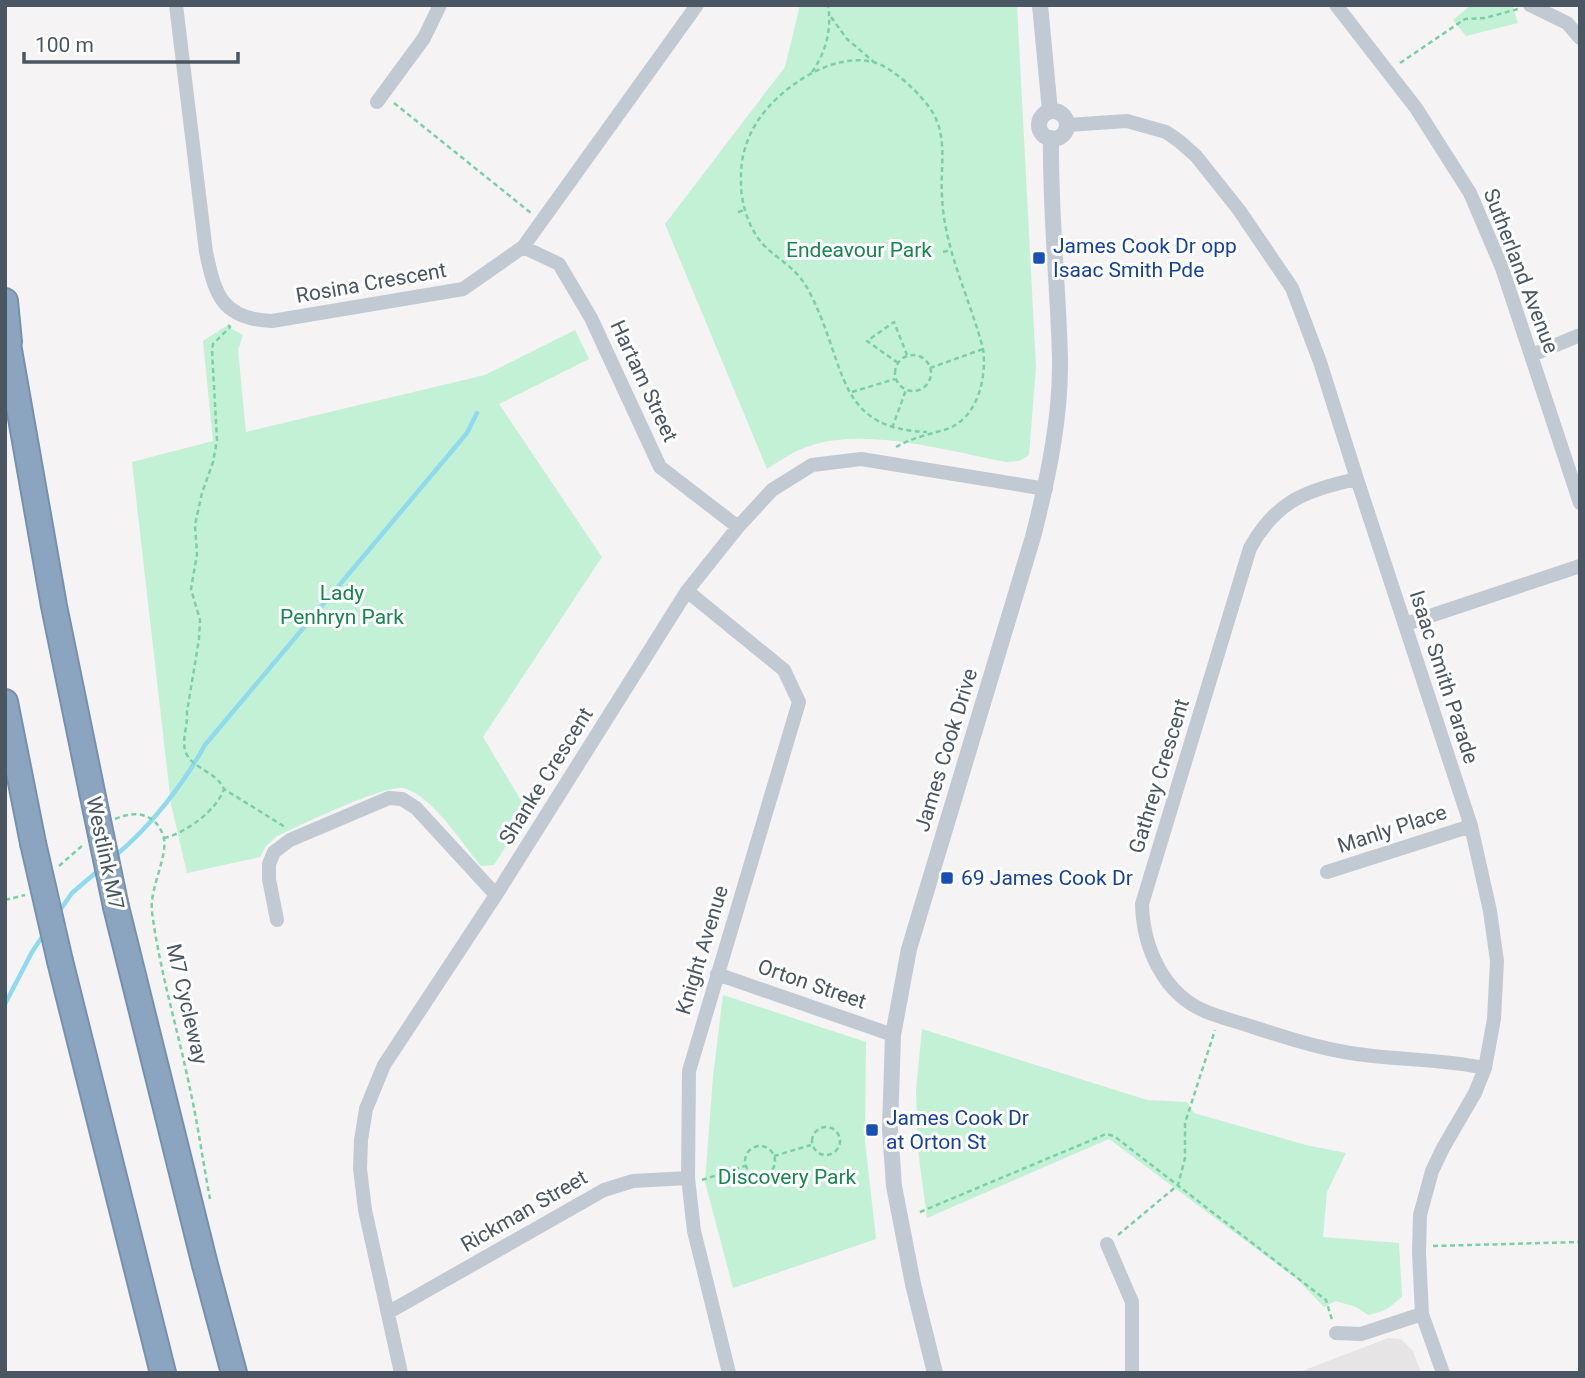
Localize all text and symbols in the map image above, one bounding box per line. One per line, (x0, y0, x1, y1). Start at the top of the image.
scale bar (24, 21, 238, 65)
text: 100 m (35, 33, 94, 57)
street label: Sutherland Avenue (1479, 185, 1563, 357)
place label: James Cook Dr opp Isaac Smith Pde (1053, 234, 1237, 282)
park label: Endeavour Park (786, 238, 932, 262)
marker: James Cook Dr opp Isaac Smith Pde (1031, 250, 1047, 266)
street label: Rosina Crescent (294, 258, 448, 308)
street label: Hartam Street (605, 316, 683, 446)
park label: Lady Penhryn Park (280, 581, 404, 629)
street label: Isaac Smith Parade (1405, 587, 1483, 767)
street label: James Cook Drive (910, 666, 982, 834)
street label: Gathrey Crescent (1124, 696, 1194, 856)
street label: Shanke Crescent (494, 703, 598, 849)
street label: Westlink M7 (81, 794, 129, 912)
street label: Manly Place (1334, 800, 1450, 858)
place label: 69 James Cook Dr (961, 866, 1133, 890)
marker: 69 James Cook Dr (939, 870, 955, 886)
street label: Knight Avenue (671, 883, 733, 1017)
street label: M7 Cycleway (161, 941, 213, 1067)
street label: Orton Street (755, 954, 869, 1014)
place label: James Cook Dr at Orton St (886, 1106, 1029, 1154)
marker: James Cook Dr at Orton St (864, 1122, 880, 1138)
street label: Rickman Street (457, 1165, 591, 1257)
park label: Discovery Park (718, 1165, 857, 1189)

